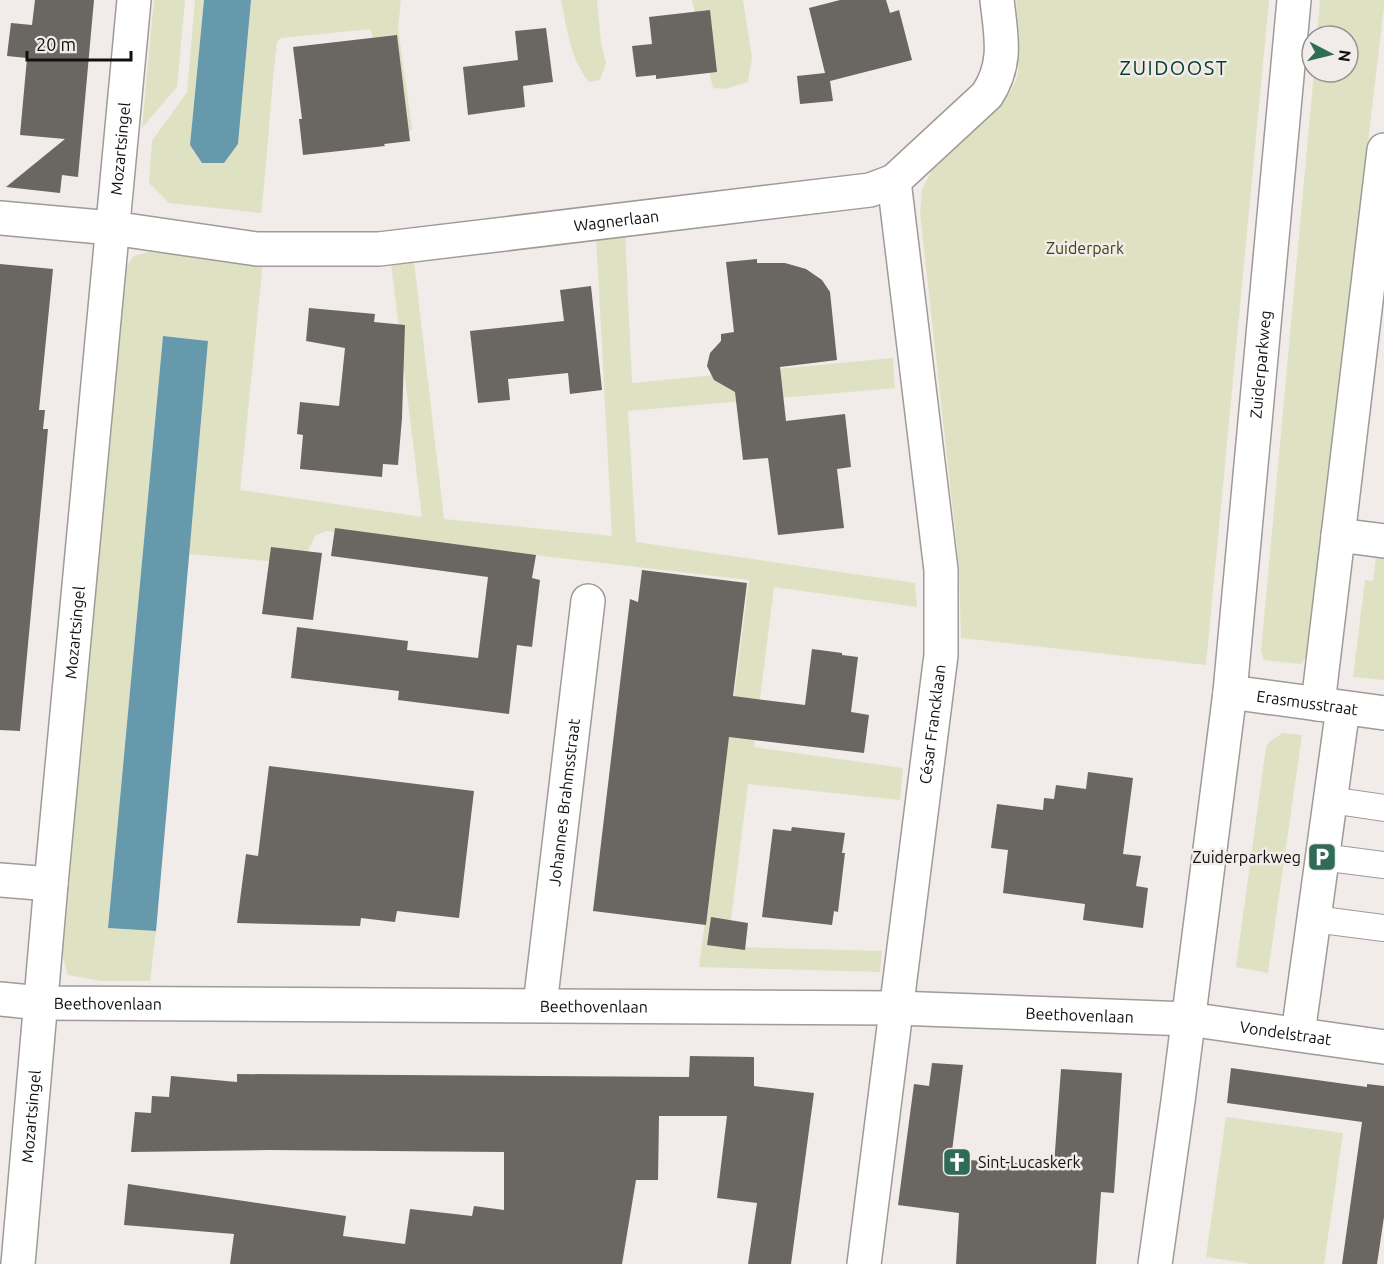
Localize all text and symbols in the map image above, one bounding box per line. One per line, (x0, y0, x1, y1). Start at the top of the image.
scale bar (27, 24, 130, 62)
north arrow (1300, 24, 1360, 84)
text: 20 m (36, 34, 76, 54)
text: N (1335, 49, 1355, 63)
district label: ZUIDOOST (1120, 56, 1228, 79)
street label: Mozartsingel (107, 101, 133, 196)
street label: Wagnerlaan (573, 206, 660, 235)
park label: Zuiderpark (1046, 239, 1124, 257)
street label: Zuiderparkweg (1246, 309, 1274, 419)
street label: Mozartsingel (61, 585, 88, 680)
street label: César Francklaan (916, 663, 949, 785)
street label: Erasmusstraat (1255, 687, 1360, 718)
street label: Johannes Brahmsstraat (545, 717, 583, 887)
parking icon: Zuiderparkweg (1306, 841, 1338, 873)
place label: Zuiderparkweg (1193, 848, 1301, 866)
street label: Beethovenlaan (54, 994, 162, 1013)
street label: Beethovenlaan (540, 997, 648, 1016)
street label: Beethovenlaan (1025, 1004, 1134, 1026)
street label: Vondelstraat (1238, 1017, 1333, 1048)
street label: Mozartsingel (18, 1069, 44, 1164)
church icon: Sint-Lucaskerk (941, 1146, 973, 1178)
place label: Sint-Lucaskerk (978, 1153, 1081, 1171)

